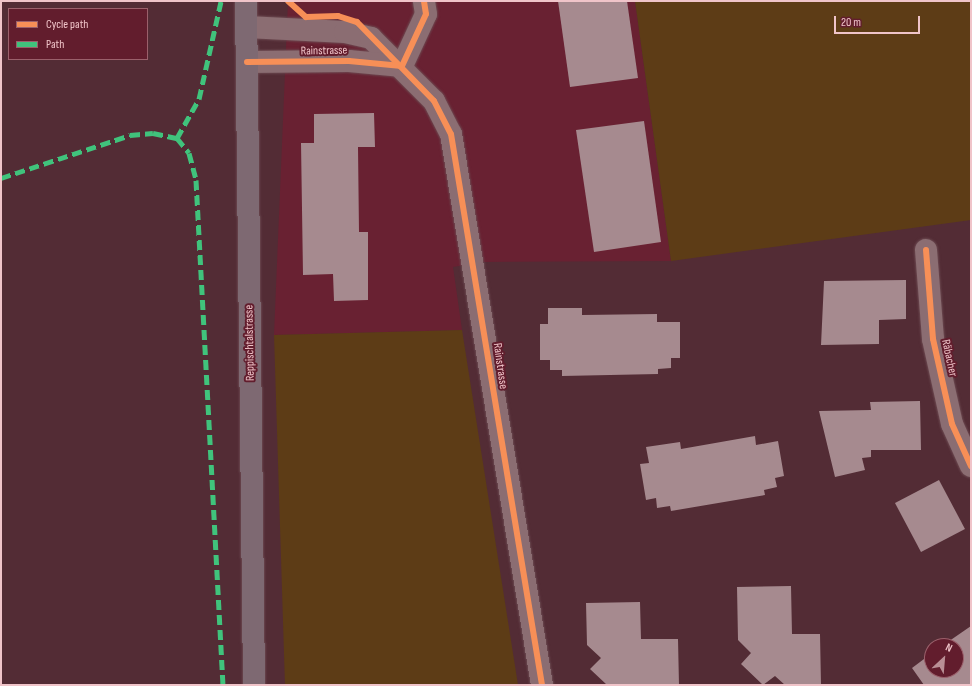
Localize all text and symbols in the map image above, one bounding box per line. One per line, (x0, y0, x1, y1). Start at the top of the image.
legend (8, 8, 148, 60)
scale bar (836, 8, 922, 34)
text: 20 m (841, 15, 861, 30)
text: Cycle path (46, 17, 88, 32)
text: Path (46, 37, 64, 52)
street label: Rainstrasse (301, 43, 347, 59)
street label: Reppischtalstrasse (242, 305, 258, 381)
street label: Räbacher (938, 338, 960, 378)
street label: Rainstrasse (490, 342, 510, 390)
north arrow (924, 638, 964, 678)
text: N (944, 641, 955, 655)

